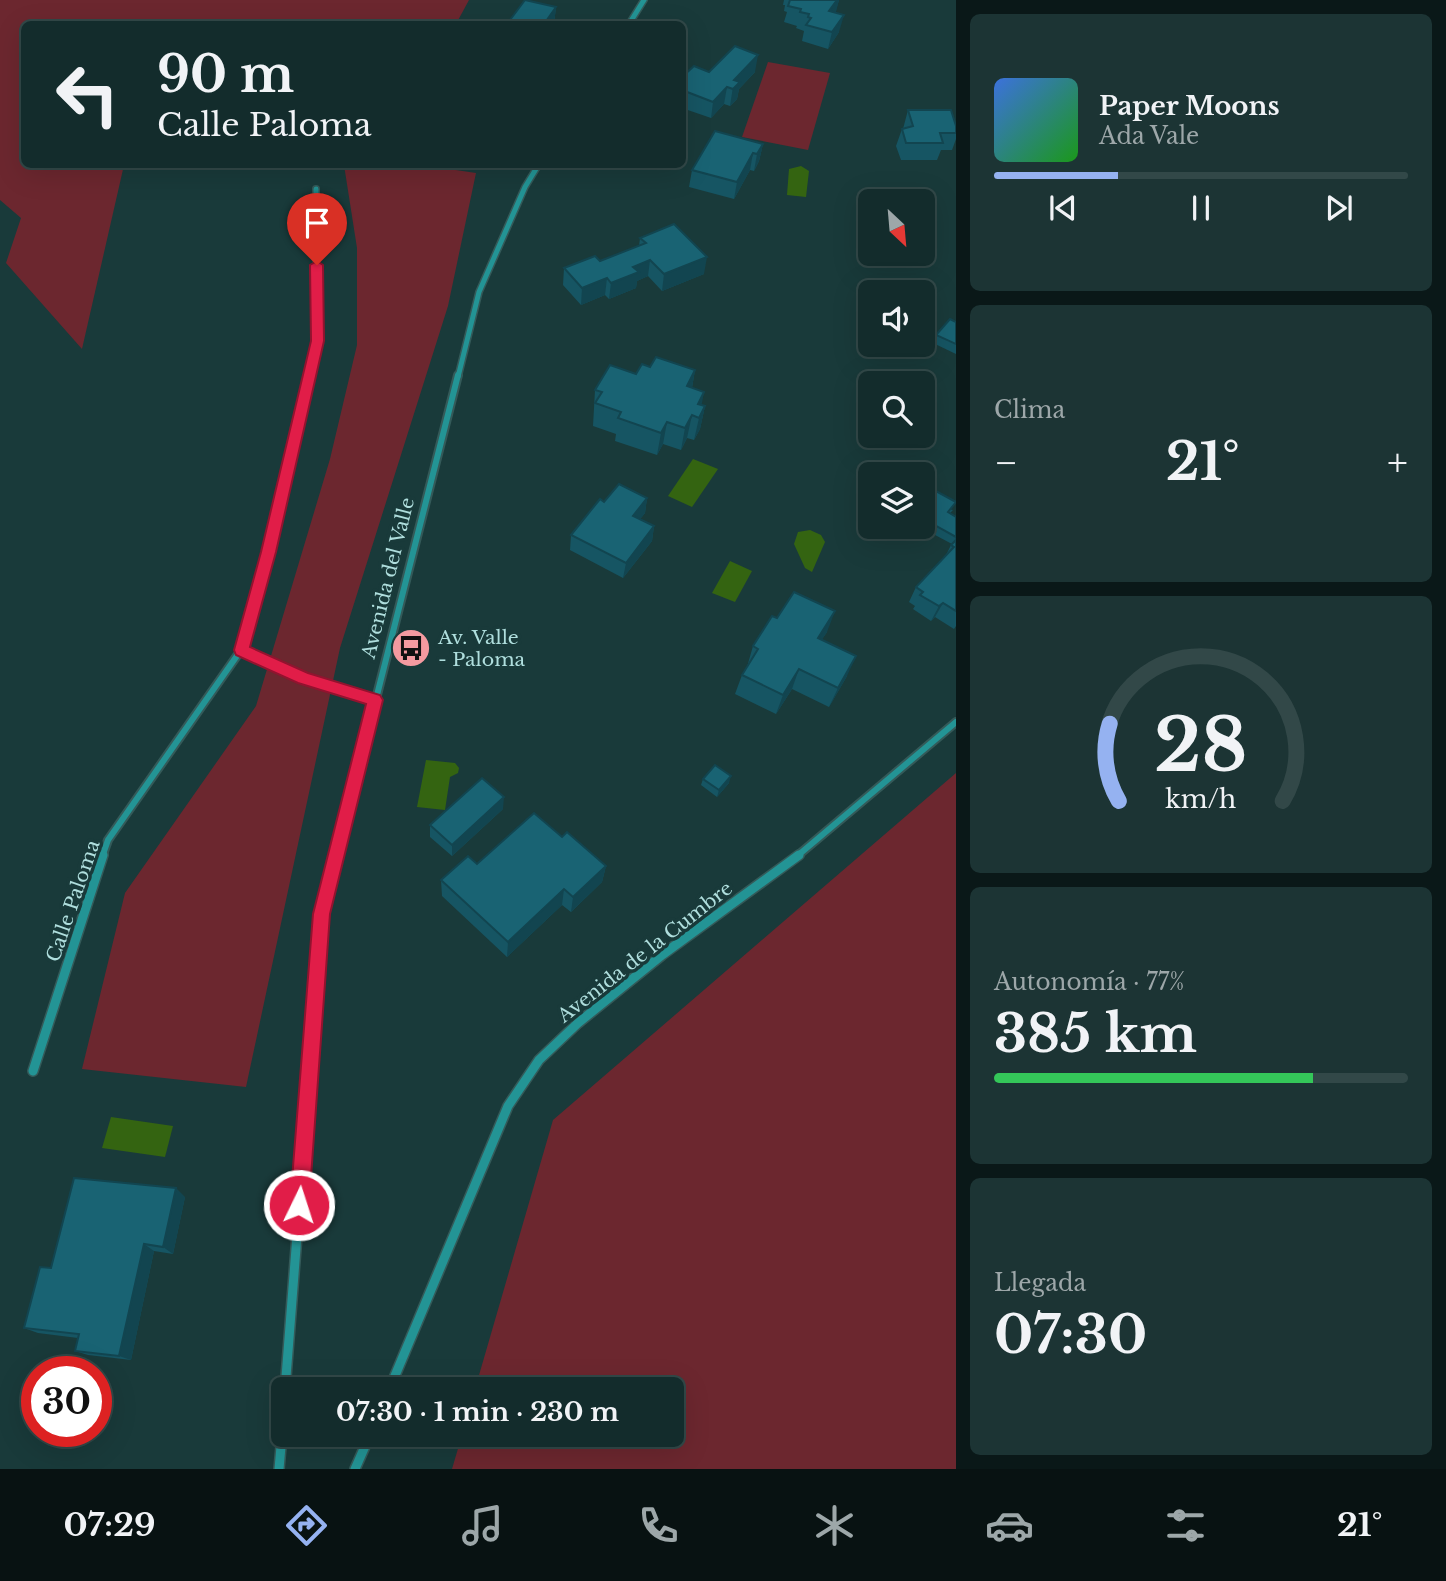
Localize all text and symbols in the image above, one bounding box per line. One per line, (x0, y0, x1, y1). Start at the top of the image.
text: 90 m (157, 44, 294, 105)
icon: left (42, 49, 133, 140)
text: Paper Moons (1099, 90, 1280, 122)
text: Calle Paloma (157, 105, 371, 145)
text: Ada Vale (1099, 122, 1199, 150)
north arrow (858, 189, 934, 266)
map controls (858, 189, 935, 539)
icon: previous (1044, 189, 1082, 227)
icon: pause (1182, 189, 1220, 227)
icon: next (1320, 189, 1358, 227)
pin (287, 193, 347, 265)
icon: arrive (298, 204, 336, 242)
button: sound (858, 280, 935, 357)
button: search (858, 371, 935, 448)
text: Clima (994, 396, 1065, 424)
text: 21° (1166, 430, 1240, 494)
text: − (994, 439, 1018, 486)
text: + (1387, 439, 1408, 486)
button: layers (858, 462, 935, 539)
street label: Avenida del Valle (357, 495, 419, 662)
place label: Av. Valle - Paloma (437, 626, 526, 671)
bus stop icon: Av. Valle - Paloma (390, 627, 432, 669)
text: 28 (1154, 700, 1248, 791)
text: km/h (1166, 783, 1236, 814)
street label: Calle Paloma (41, 837, 105, 965)
street label: Avenida de la Cumbre (552, 877, 737, 1028)
text: Autonomía · 77% (994, 968, 1185, 996)
text: 385 km (994, 1002, 1197, 1066)
position arrow (262, 1168, 336, 1242)
text: Llegada (994, 1269, 1086, 1297)
text: 07:30 (994, 1303, 1147, 1367)
speed limit sign: 30 (21, 1356, 112, 1447)
text: 07:30 · 1 min · 230 m (336, 1396, 619, 1428)
icon: directions (282, 1501, 331, 1550)
icon: music (458, 1501, 507, 1550)
icon: phone (634, 1501, 683, 1550)
icon: climate (810, 1501, 859, 1550)
icon: car (985, 1501, 1034, 1550)
icon: filters (1161, 1501, 1210, 1550)
text: 07:29 (63, 1505, 156, 1545)
text: 21° (1337, 1505, 1383, 1545)

